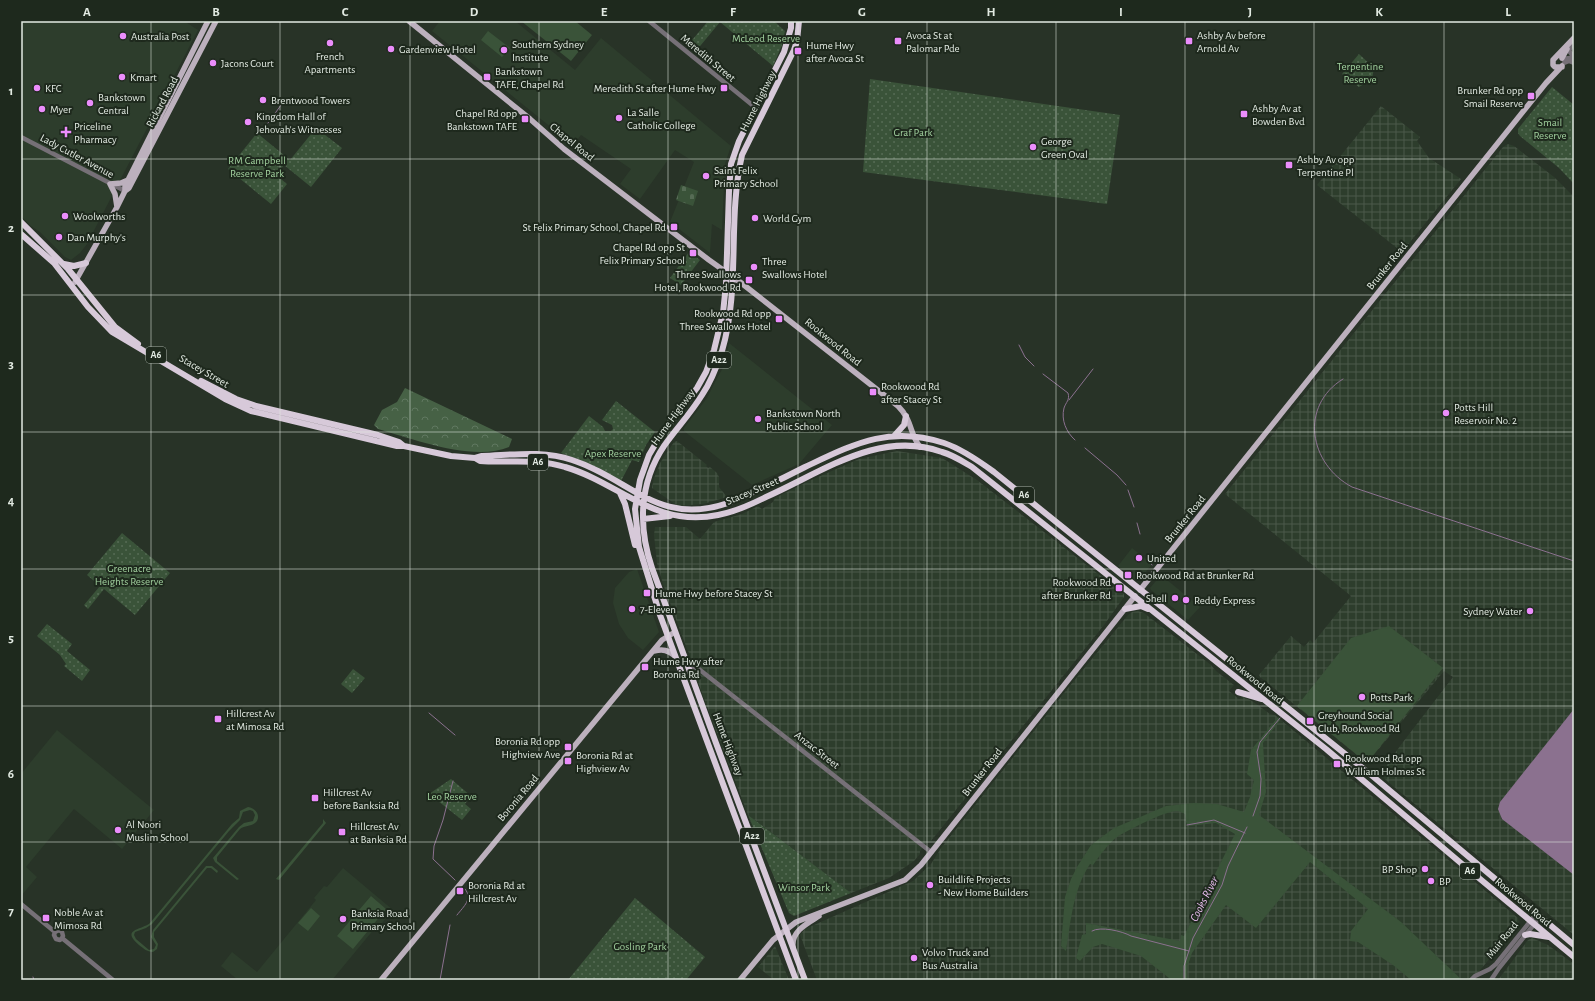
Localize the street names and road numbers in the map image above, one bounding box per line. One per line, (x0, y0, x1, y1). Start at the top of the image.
street label: Meredith Street (679, 32, 738, 84)
street label: Hume Highway (738, 69, 778, 133)
street label: Rickard Road (144, 75, 180, 129)
street label: Chapel Road (548, 121, 597, 163)
street label: Lady Cutler Avenue (38, 132, 116, 180)
street label: Brunker Road (1365, 240, 1410, 292)
street label: Rookwood Road (803, 316, 863, 368)
road number: A6 (146, 347, 166, 363)
street label: Stacey Street (177, 352, 231, 390)
road number: A22 (707, 352, 731, 368)
street label: Hume Highway (649, 387, 697, 447)
road number: A6 (528, 454, 548, 470)
street label: Stacey Street (724, 475, 780, 507)
road number: A6 (1014, 487, 1034, 503)
street label: Brunker Road (1163, 493, 1208, 545)
street label: Rookwood Road (1225, 654, 1285, 706)
street label: Hume Highway (711, 711, 745, 777)
street label: Anzac Street (793, 729, 842, 771)
street label: Brunker Road (960, 746, 1004, 798)
street label: Boronia Road (495, 772, 541, 823)
road number: A22 (740, 828, 764, 844)
road number: A6 (1460, 863, 1480, 879)
street label: Rookwood Road (1493, 876, 1553, 929)
street label: Muir Road (1484, 919, 1520, 961)

